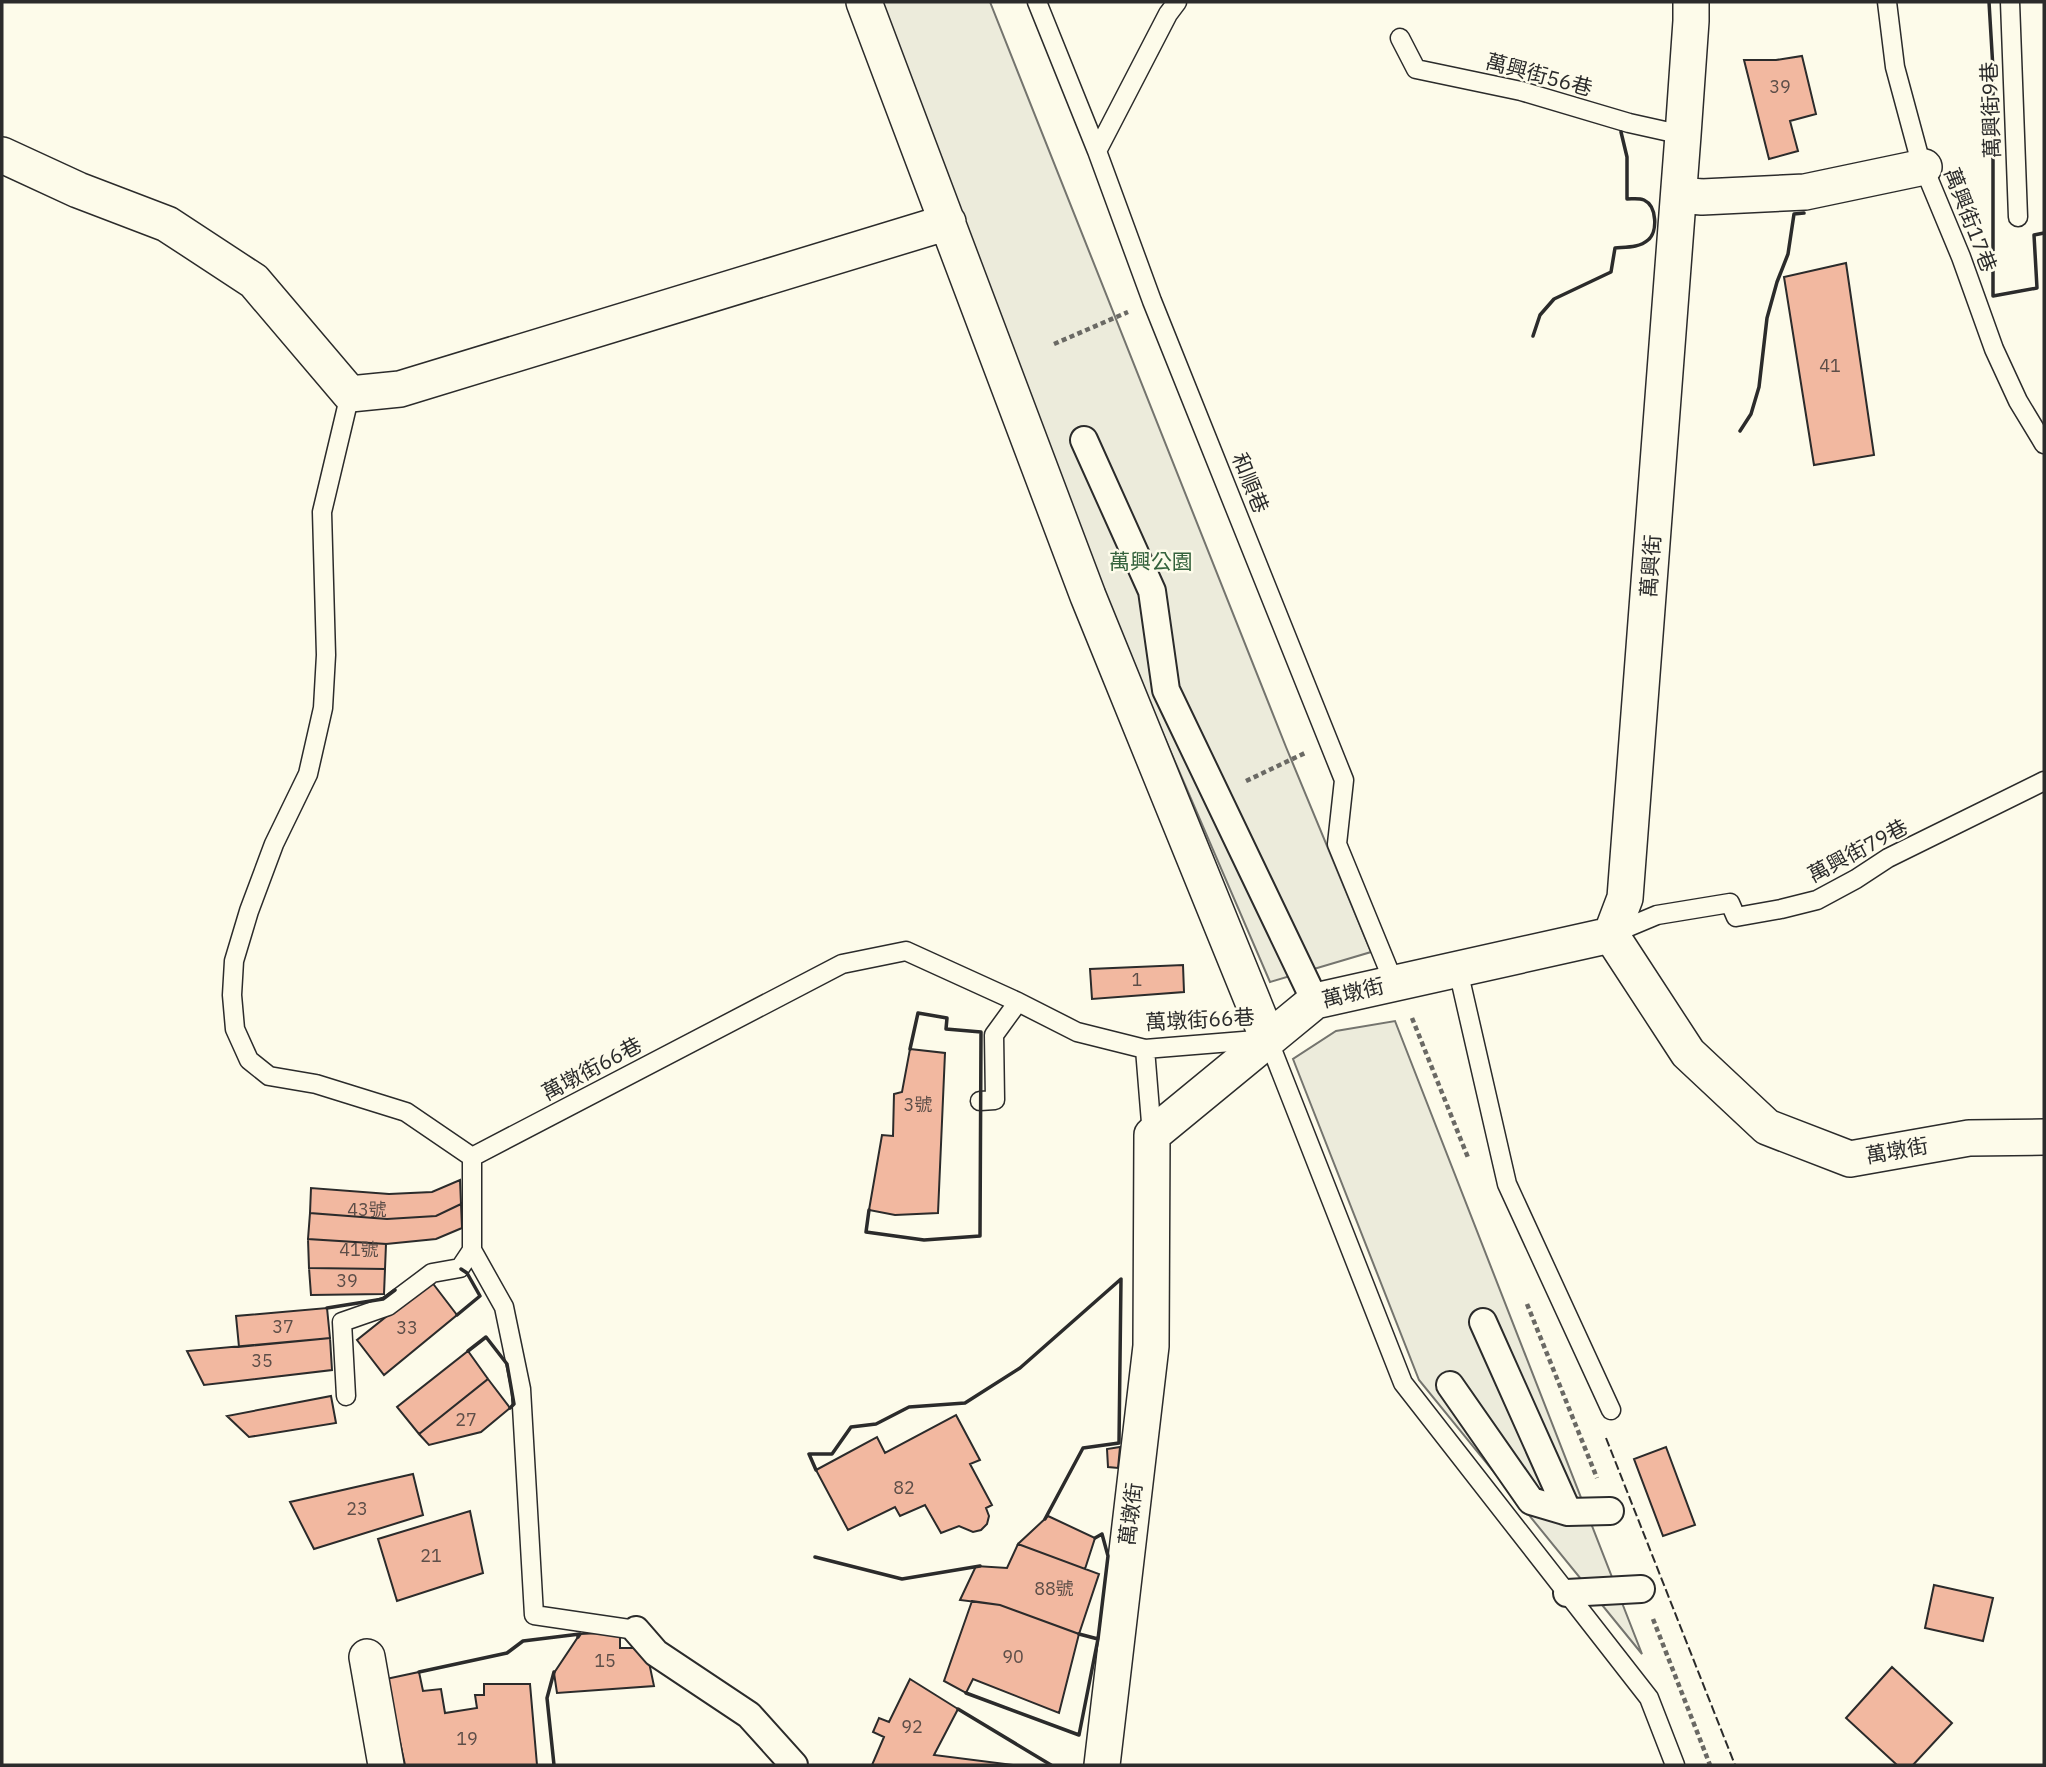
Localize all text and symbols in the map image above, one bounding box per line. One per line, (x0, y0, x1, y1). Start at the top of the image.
street label: 萬興街56巷 (1483, 46, 1596, 102)
street label: 萬興街9巷 (1974, 61, 2006, 159)
house number: 39 (1769, 75, 1791, 98)
street label: 萬興街17巷 (1938, 164, 2004, 276)
house number: 41 (1819, 354, 1841, 377)
street label: 和順巷 (1226, 448, 1276, 517)
street label: 萬興街 (1634, 534, 1666, 598)
park label: 萬興公園 (1109, 547, 1193, 575)
street label: 萬興街79巷 (1803, 812, 1912, 888)
house number: 1 (1132, 968, 1142, 991)
street label: 萬墩街 (1319, 971, 1387, 1013)
street label: 萬墩街66巷 (1145, 1002, 1255, 1036)
street label: 萬墩街66巷 (537, 1030, 646, 1106)
house number: 3號 (904, 1093, 932, 1116)
street label: 萬墩街 (1863, 1131, 1930, 1169)
house number: 43號 (347, 1198, 387, 1221)
house number: 41號 (339, 1238, 379, 1261)
house number: 39 (336, 1269, 358, 1292)
house number: 37 (272, 1315, 294, 1338)
house number: 33 (396, 1316, 418, 1339)
house number: 35 (251, 1349, 273, 1372)
house number: 27 (455, 1408, 477, 1431)
house number: 82 (893, 1476, 915, 1499)
street label: 萬墩街 (1112, 1481, 1148, 1547)
house number: 23 (346, 1497, 368, 1520)
house number: 21 (420, 1544, 442, 1567)
house number: 88號 (1034, 1577, 1074, 1600)
house number: 90 (1002, 1645, 1024, 1668)
house number: 15 (594, 1649, 616, 1672)
house number: 92 (901, 1715, 923, 1738)
house number: 19 (456, 1727, 478, 1750)

